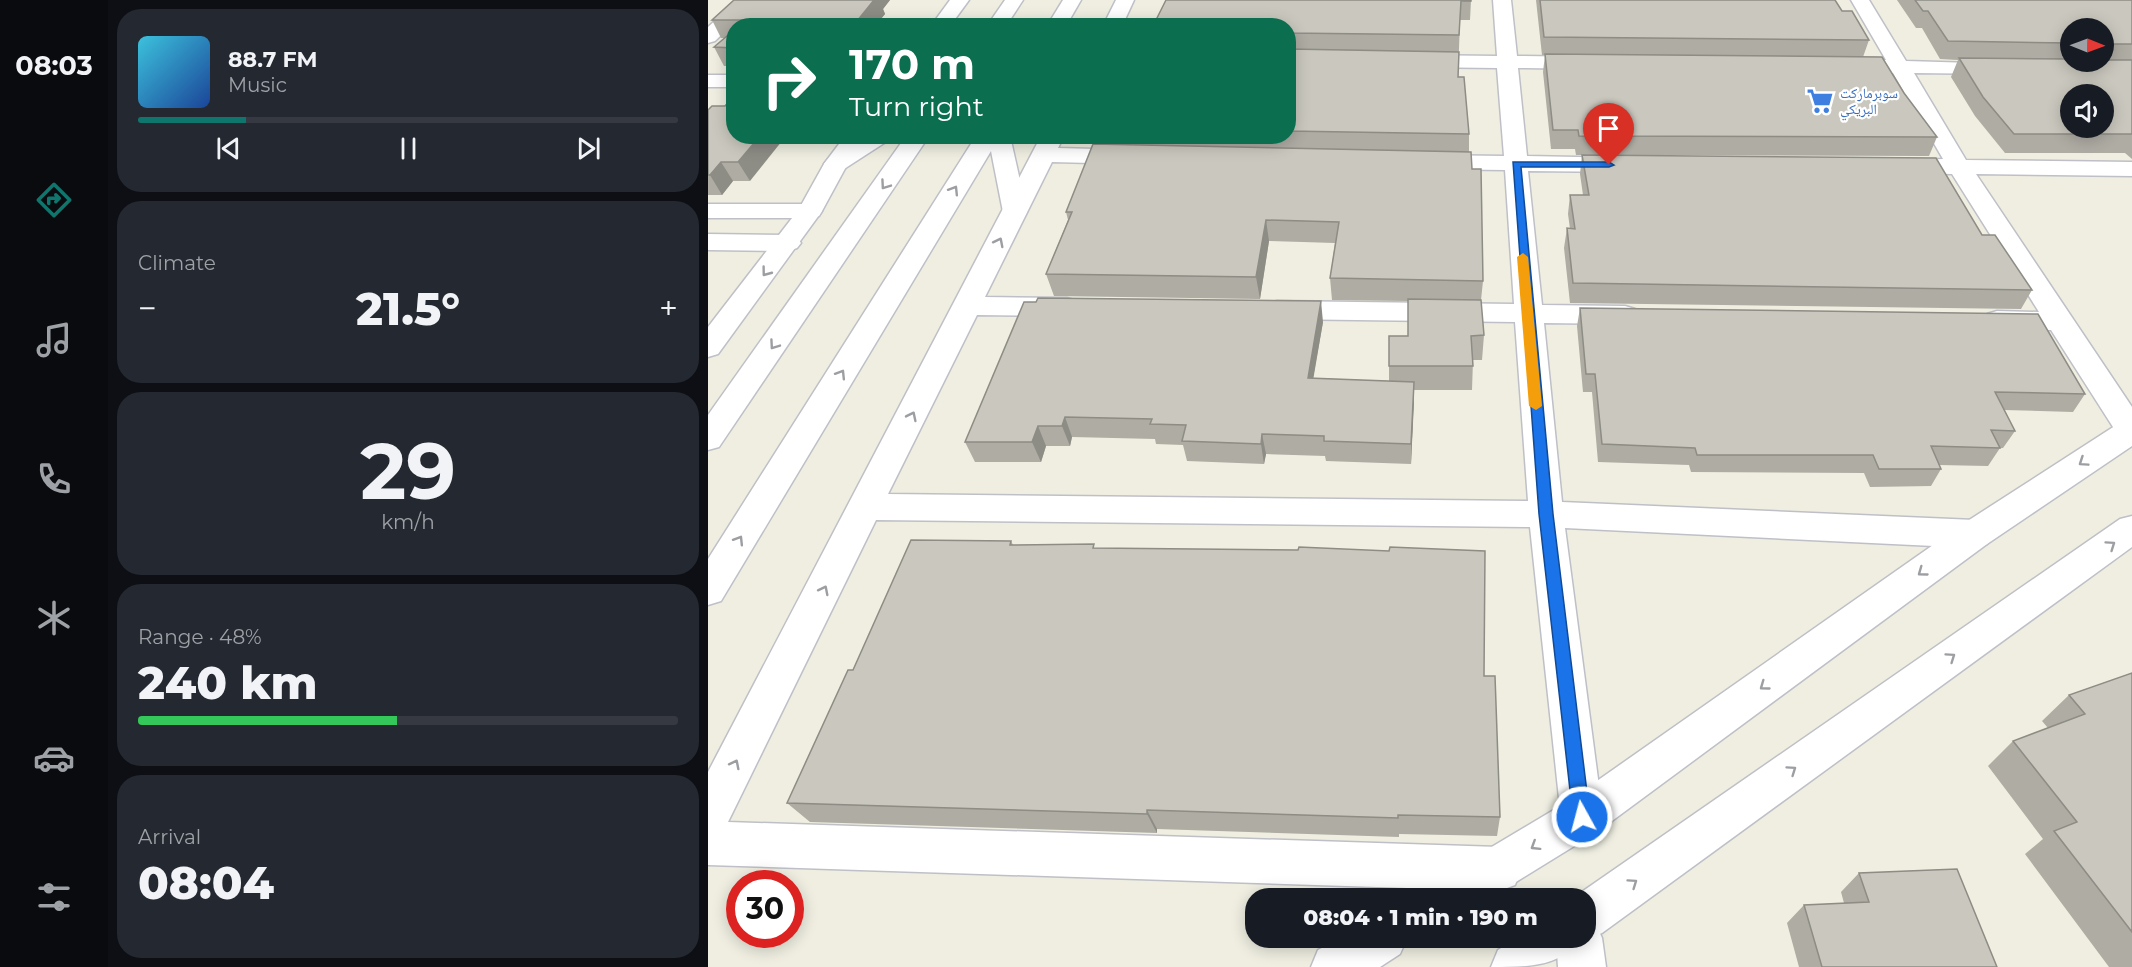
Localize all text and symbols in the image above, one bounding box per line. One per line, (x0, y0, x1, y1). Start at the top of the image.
north arrow (2060, 18, 2114, 72)
map controls (2060, 18, 2114, 138)
text: 170 m (849, 38, 975, 90)
icon: right (750, 42, 828, 120)
text: 88.7 FM (228, 46, 318, 73)
text: 08:03 (15, 49, 93, 82)
text: Music (228, 73, 287, 97)
place label: سوبرماركت البريكي (1840, 84, 1898, 121)
button: sound (2060, 84, 2114, 138)
supermarket icon: سوبرماركت البريكي (1805, 86, 1835, 116)
text: Turn right (849, 90, 984, 123)
pin (1583, 103, 1634, 165)
icon: arrive (1592, 112, 1625, 145)
icon: previous (212, 132, 245, 165)
icon: pause (392, 132, 425, 165)
icon: next (572, 132, 605, 165)
one-way arrow (881, 178, 892, 189)
icon: directions (33, 179, 75, 221)
one-way arrow (947, 186, 958, 197)
one-way arrow (992, 237, 1004, 248)
text: Climate (138, 251, 216, 275)
one-way arrow (762, 265, 773, 276)
text: 21.5° (356, 281, 460, 336)
text: − (138, 288, 157, 328)
text: + (659, 288, 678, 328)
icon: music (33, 319, 75, 361)
one-way arrow (770, 338, 781, 349)
one-way arrow (834, 370, 846, 380)
one-way arrow (904, 411, 916, 422)
text: 29 (360, 423, 456, 519)
one-way arrow (2079, 455, 2090, 466)
icon: phone (33, 458, 75, 500)
text: km/h (381, 510, 435, 534)
one-way arrow (731, 536, 743, 546)
one-way arrow (2104, 541, 2115, 552)
one-way arrow (1918, 565, 1929, 576)
one-way arrow (817, 586, 828, 597)
icon: climate (33, 597, 75, 639)
text: Range · 48% (138, 625, 262, 649)
one-way arrow (1945, 653, 1956, 664)
text: 240 km (138, 655, 318, 710)
one-way arrow (1759, 679, 1770, 690)
icon: car (33, 737, 75, 779)
one-way arrow (727, 759, 739, 770)
one-way arrow (1786, 766, 1797, 777)
position arrow (1550, 785, 1614, 849)
text: Arrival (138, 825, 201, 849)
one-way arrow (1531, 838, 1542, 849)
text: 08:04 (138, 855, 274, 910)
speed limit sign: 30 (726, 870, 804, 948)
icon: filters (33, 876, 75, 918)
one-way arrow (1627, 879, 1638, 890)
text: 08:04 · 1 min · 190 m (1303, 904, 1538, 931)

